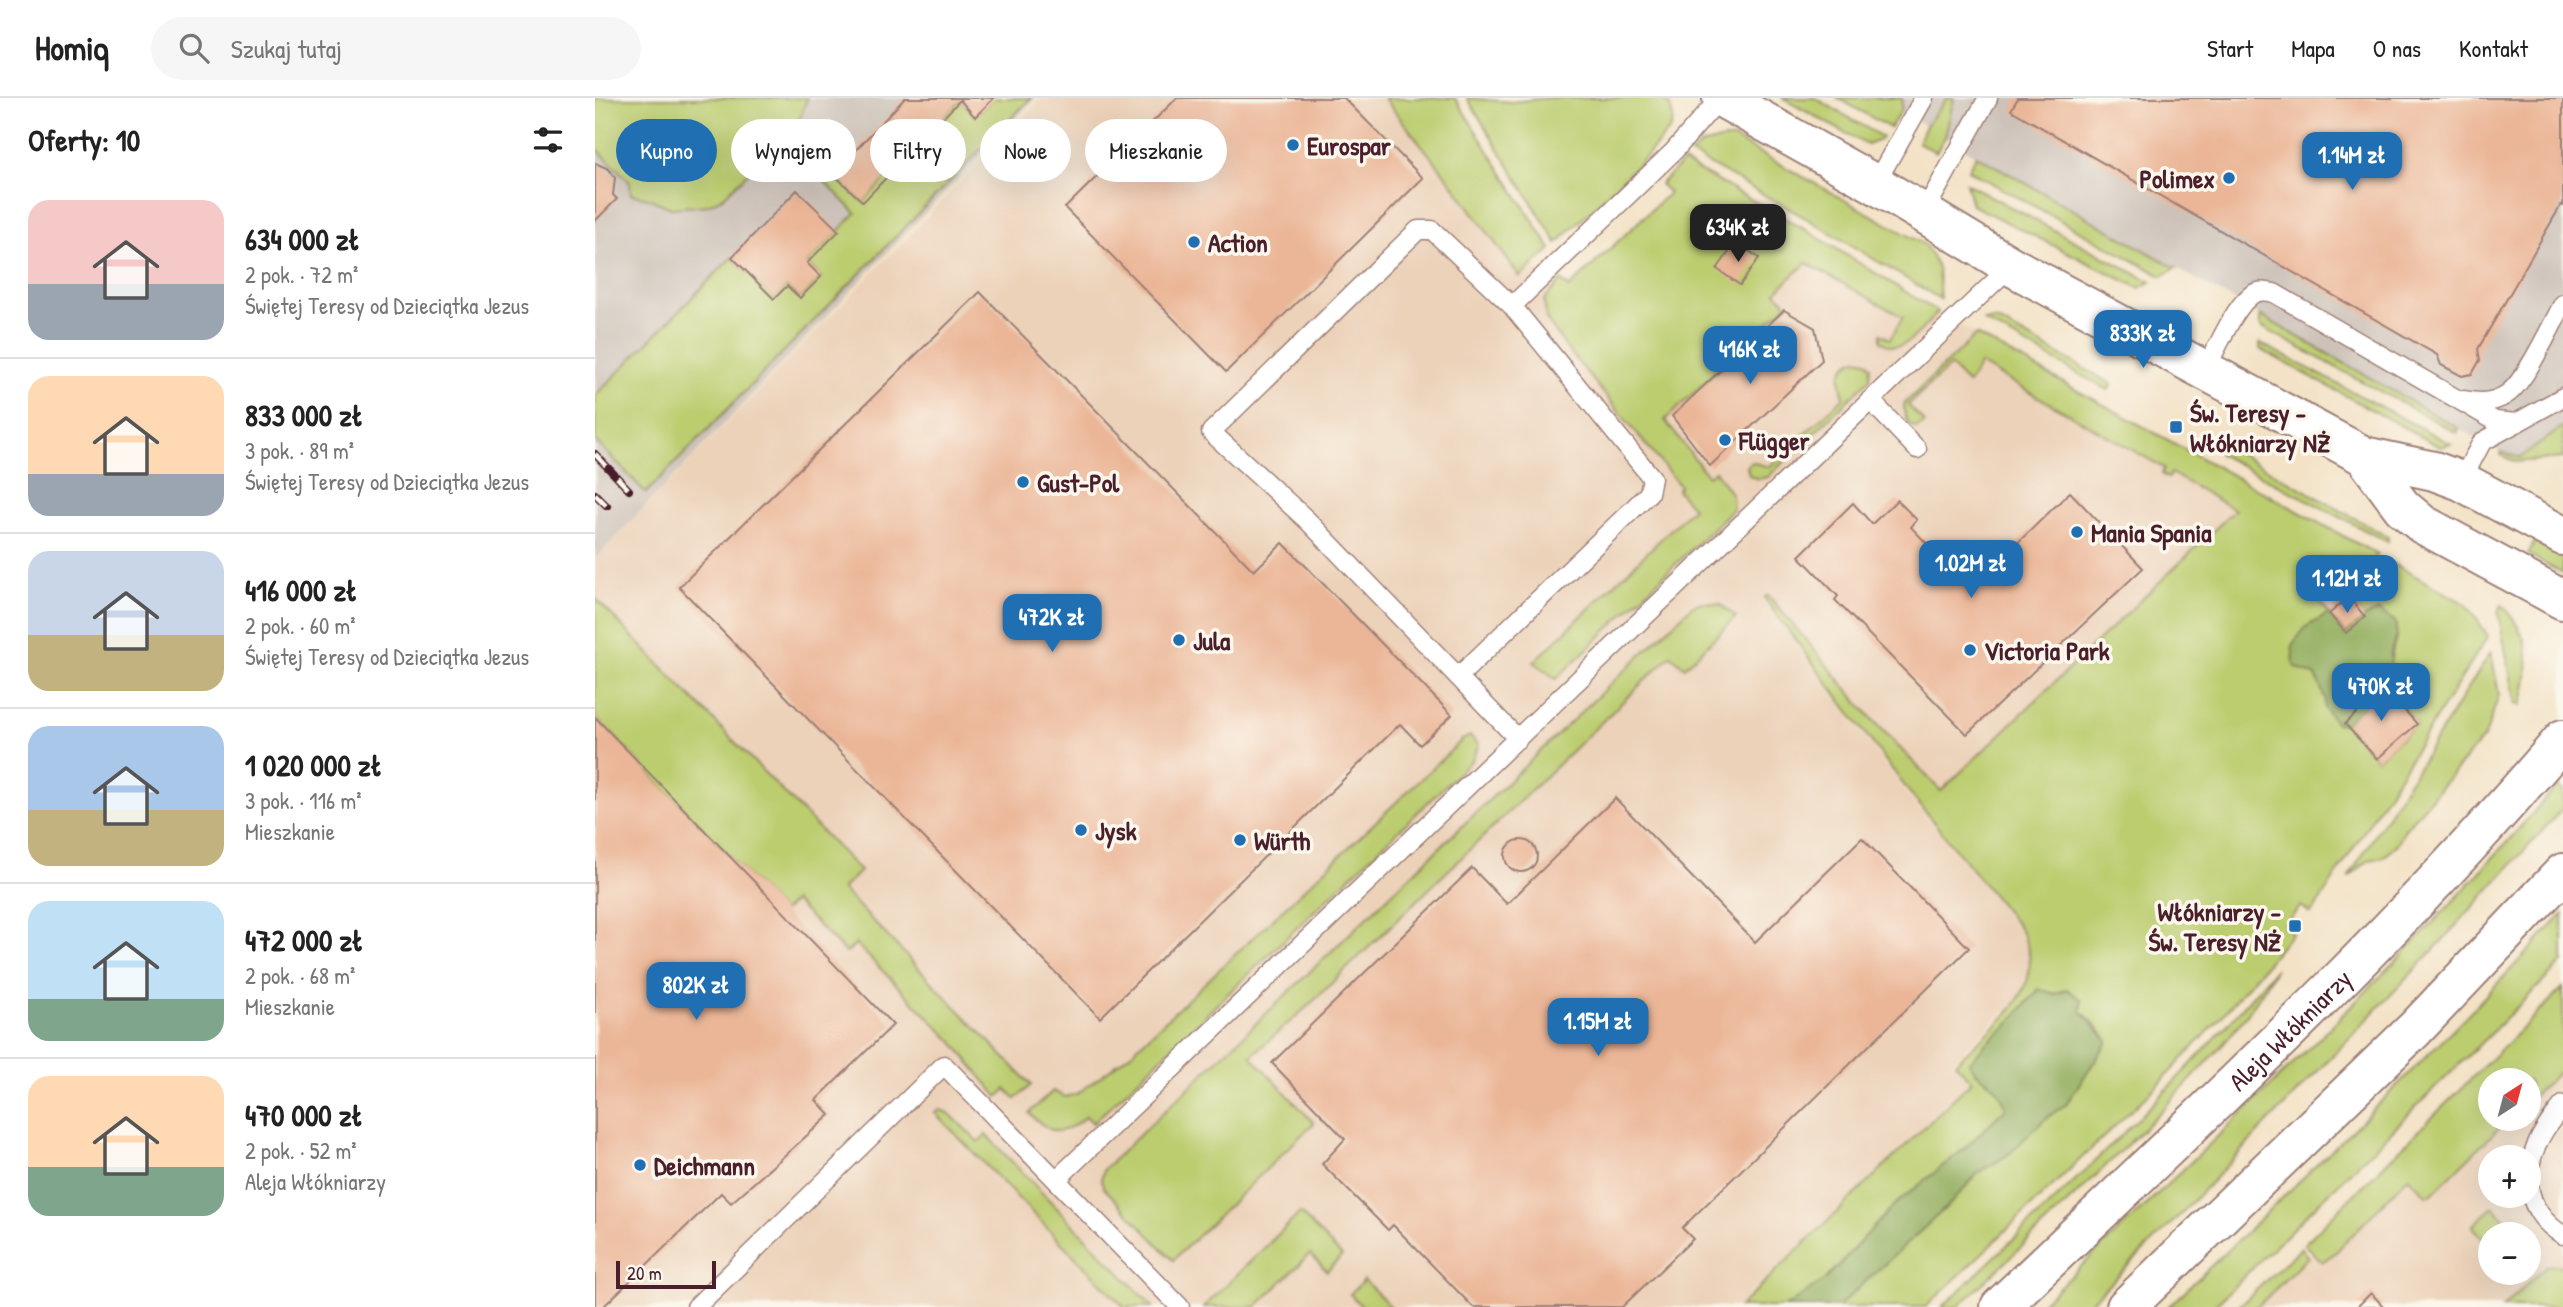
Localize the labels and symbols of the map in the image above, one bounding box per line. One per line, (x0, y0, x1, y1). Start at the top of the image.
place label: Eurospar (1307, 128, 1392, 164)
pin: 1.14M zł (2280, 132, 2424, 192)
marker: Eurospar (1285, 137, 1301, 153)
place label: Polimex (2140, 161, 2215, 196)
marker: Polimex (2221, 170, 2237, 186)
pin: 634K zł (1673, 204, 1803, 264)
place label: Action (1208, 225, 1268, 260)
marker: Action (1186, 234, 1202, 250)
pin: 833K zł (2078, 310, 2208, 370)
pin: 416K zł (1685, 327, 1815, 386)
place label: Św. Teresy - Włókniarzy NŻ (2190, 395, 2331, 461)
marker: Św. Teresy - Włókniarzy NŻ (2168, 419, 2184, 435)
place label: Flügger (1738, 423, 1811, 459)
marker: Flügger (1717, 432, 1733, 448)
place label: Gust-Pol (1037, 465, 1120, 500)
marker: Gust-Pol (1015, 474, 1031, 490)
place label: Mania Spania (2091, 515, 2212, 551)
marker: Mania Spania (2069, 524, 2085, 540)
pin: 1.02M zł (1899, 540, 2043, 600)
pin: 1.12M zł (2275, 556, 2419, 615)
pin: 472K zł (987, 594, 1117, 654)
place label: Jula (1193, 623, 1231, 658)
marker: Jula (1171, 632, 1187, 648)
place label: Victoria Park (1984, 633, 2110, 668)
marker: Victoria Park (1962, 642, 1978, 658)
pin: 470K zł (2316, 664, 2446, 723)
place label: Jysk (1095, 813, 1137, 849)
marker: Jysk (1073, 822, 1089, 838)
place label: Würth (1254, 823, 1310, 858)
marker: Würth (1232, 832, 1248, 848)
place label: Włókniarzy - Św. Teresy NŻ (2149, 894, 2282, 960)
marker: Włókniarzy - Św. Teresy NŻ (2287, 918, 2303, 934)
street label: Aleja Włókniarzy (2220, 961, 2359, 1098)
pin: 802K zł (631, 962, 761, 1022)
pin: 1.15M zł (1526, 998, 1670, 1058)
north arrow (2478, 1068, 2541, 1130)
place label: Deichmann (654, 1148, 755, 1183)
marker: Deichmann (632, 1157, 648, 1173)
scale bar (616, 1258, 716, 1290)

